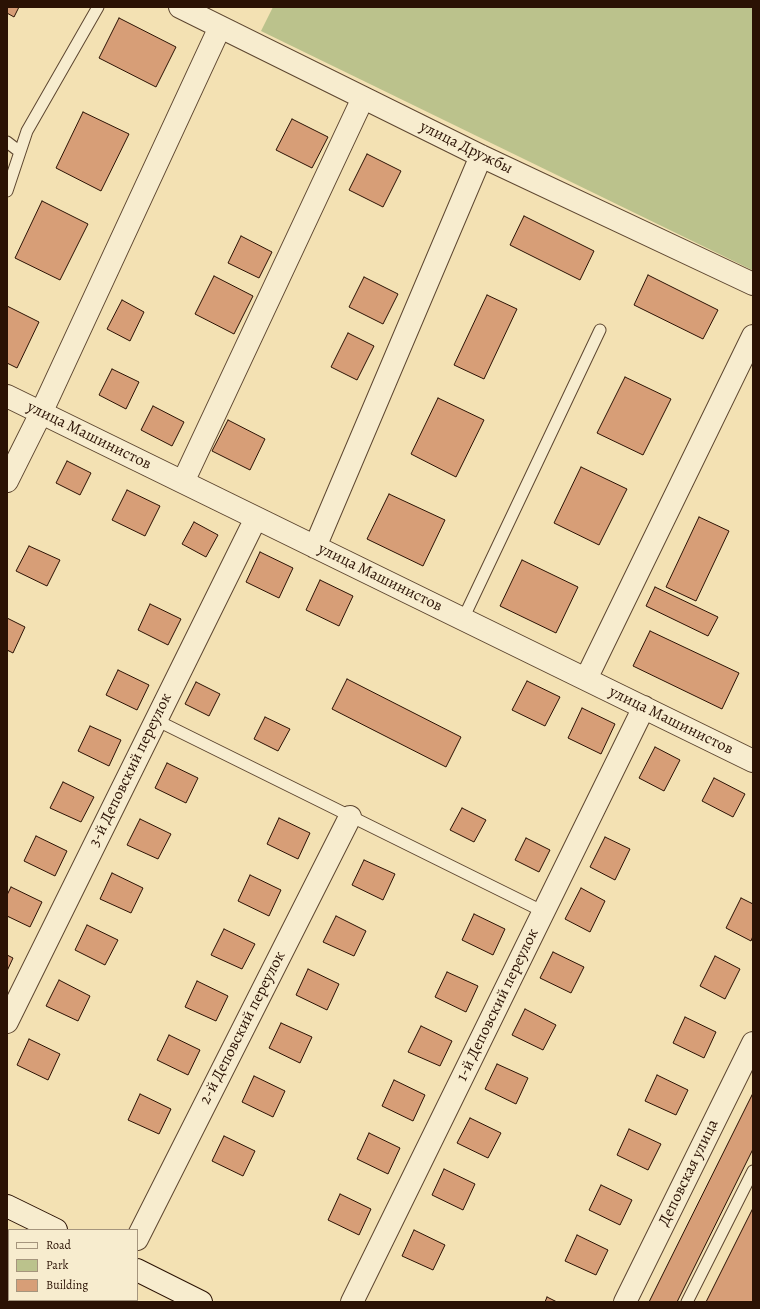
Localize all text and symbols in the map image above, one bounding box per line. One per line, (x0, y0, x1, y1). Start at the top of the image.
street label: улица Дружбы (417, 117, 515, 179)
street label: улица Машинистов (24, 398, 154, 474)
street label: улица Машинистов (315, 540, 445, 616)
street label: улица Машинистов (606, 683, 736, 759)
street label: 3-й Деповский переулок (85, 690, 177, 850)
street label: 1-й Деповский переулок (453, 926, 543, 1084)
street label: 2-й Деповский переулок (196, 948, 290, 1108)
street label: Деповская улица (655, 1117, 723, 1229)
legend (8, 1229, 138, 1301)
text: Road (46, 1237, 71, 1253)
text: Park (46, 1257, 69, 1273)
text: Building (46, 1277, 88, 1293)

